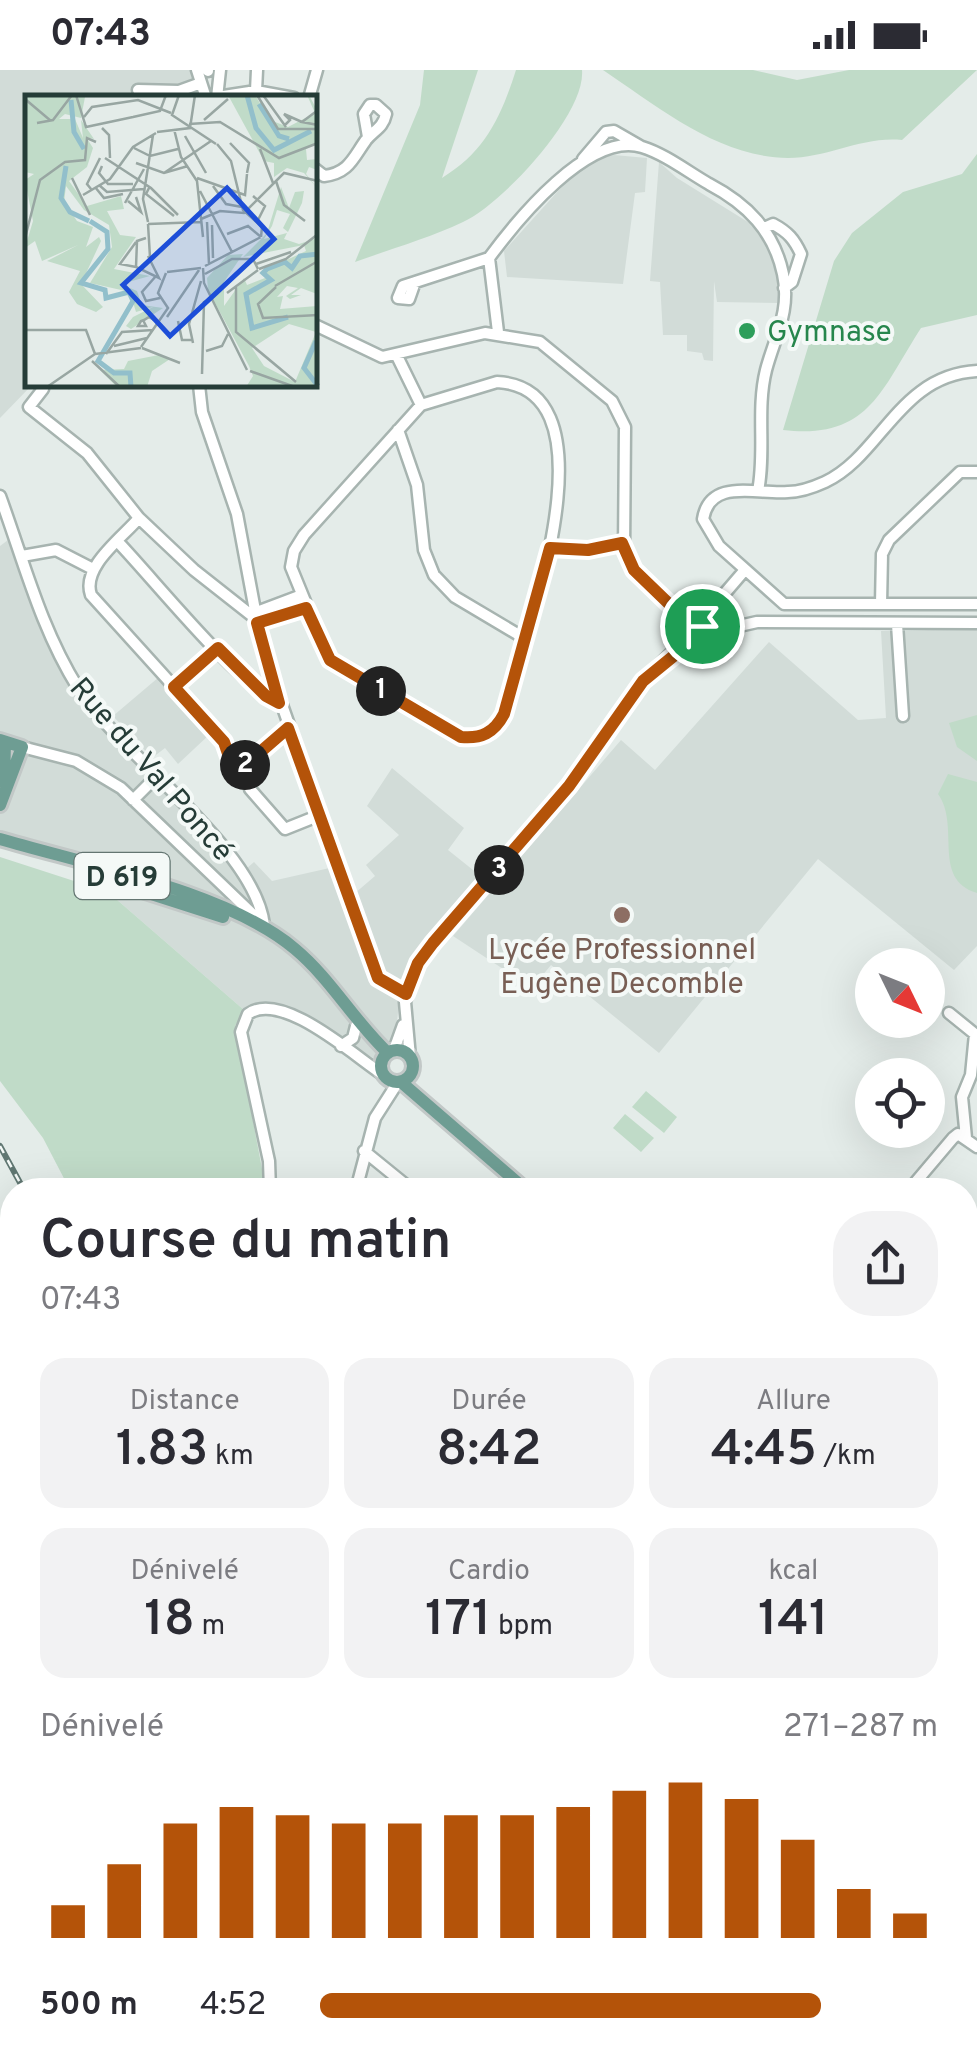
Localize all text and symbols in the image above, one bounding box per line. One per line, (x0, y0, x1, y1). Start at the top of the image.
text: 07:43 (50, 11, 151, 60)
inset map (25, 95, 318, 388)
place label: Gymnase (767, 315, 892, 352)
marker: Gymnase (736, 320, 758, 342)
pin (660, 584, 745, 669)
icon: arrive (675, 599, 730, 654)
pin: 1 (356, 666, 406, 716)
street label: Rue du Val Poncé (60, 671, 240, 870)
text: 1 (375, 673, 387, 709)
pin: 2 (220, 740, 270, 790)
text: 2 (236, 747, 254, 783)
pin: 3 (474, 845, 524, 895)
text: 3 (491, 852, 507, 888)
road number: D 619 (74, 853, 170, 899)
marker: Lycée Professionnel Eugène Decomble (611, 904, 633, 926)
place label: Lycée Professionnel Eugène Decomble (488, 933, 756, 1004)
north arrow (855, 948, 945, 1038)
map controls (855, 948, 945, 1148)
button: locate (855, 1058, 945, 1148)
text: Course du matin (40, 1208, 451, 1278)
button: share (833, 1211, 938, 1316)
text: 07:43 (40, 1281, 121, 1321)
text: Distance (130, 1384, 240, 1420)
text: Durée (451, 1384, 527, 1420)
text: Allure (756, 1384, 831, 1420)
text: 1.83 (116, 1420, 208, 1483)
text: 8:42 (436, 1420, 542, 1483)
text: 4:45 (711, 1420, 817, 1483)
text: km (208, 1439, 254, 1475)
text: /km (817, 1439, 876, 1475)
text: Dénivelé (130, 1554, 239, 1590)
text: Cardio (448, 1554, 530, 1590)
text: kcal (768, 1554, 818, 1590)
text: 18 (144, 1590, 195, 1653)
text: 171 (425, 1590, 491, 1653)
text: 141 (758, 1590, 829, 1653)
text: m (195, 1609, 225, 1645)
text: bpm (491, 1609, 553, 1645)
text: Dénivelé (40, 1708, 164, 1748)
text: 271–287 m (783, 1708, 938, 1748)
text: 500 m (40, 1986, 138, 2026)
text: 4:52 (200, 1986, 266, 2026)

